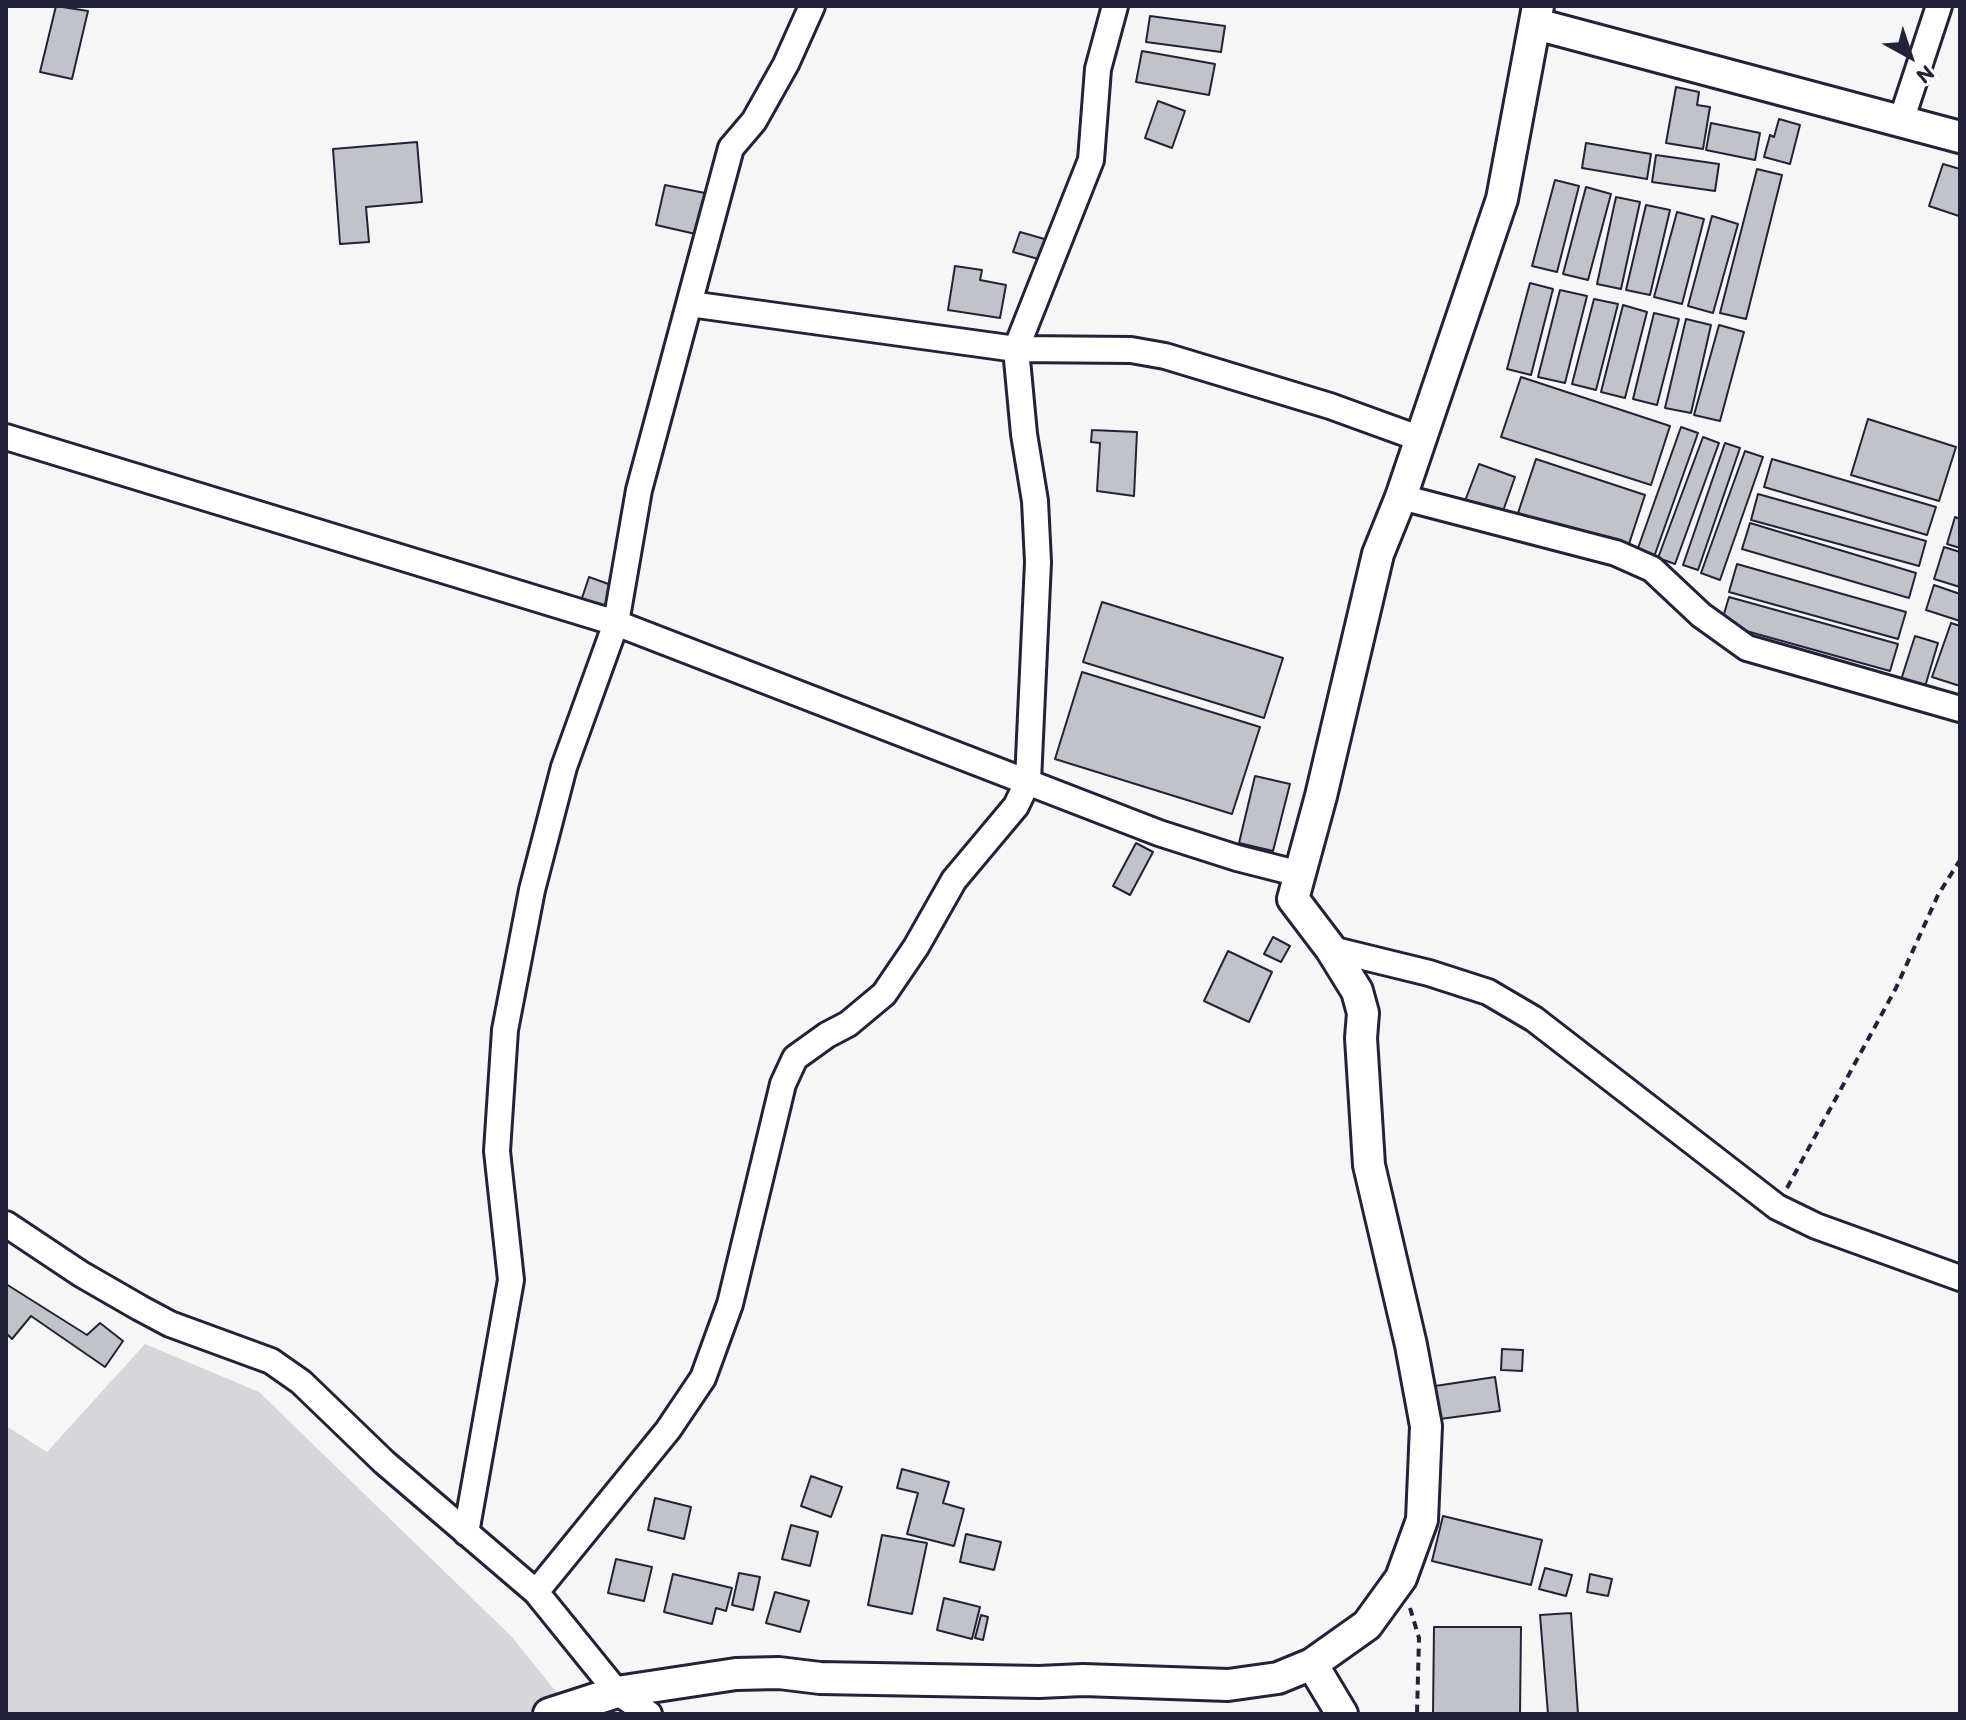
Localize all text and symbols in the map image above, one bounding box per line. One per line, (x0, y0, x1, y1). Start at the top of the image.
north arrow (1870, 16, 1950, 96)
text: N (1911, 60, 1940, 90)

